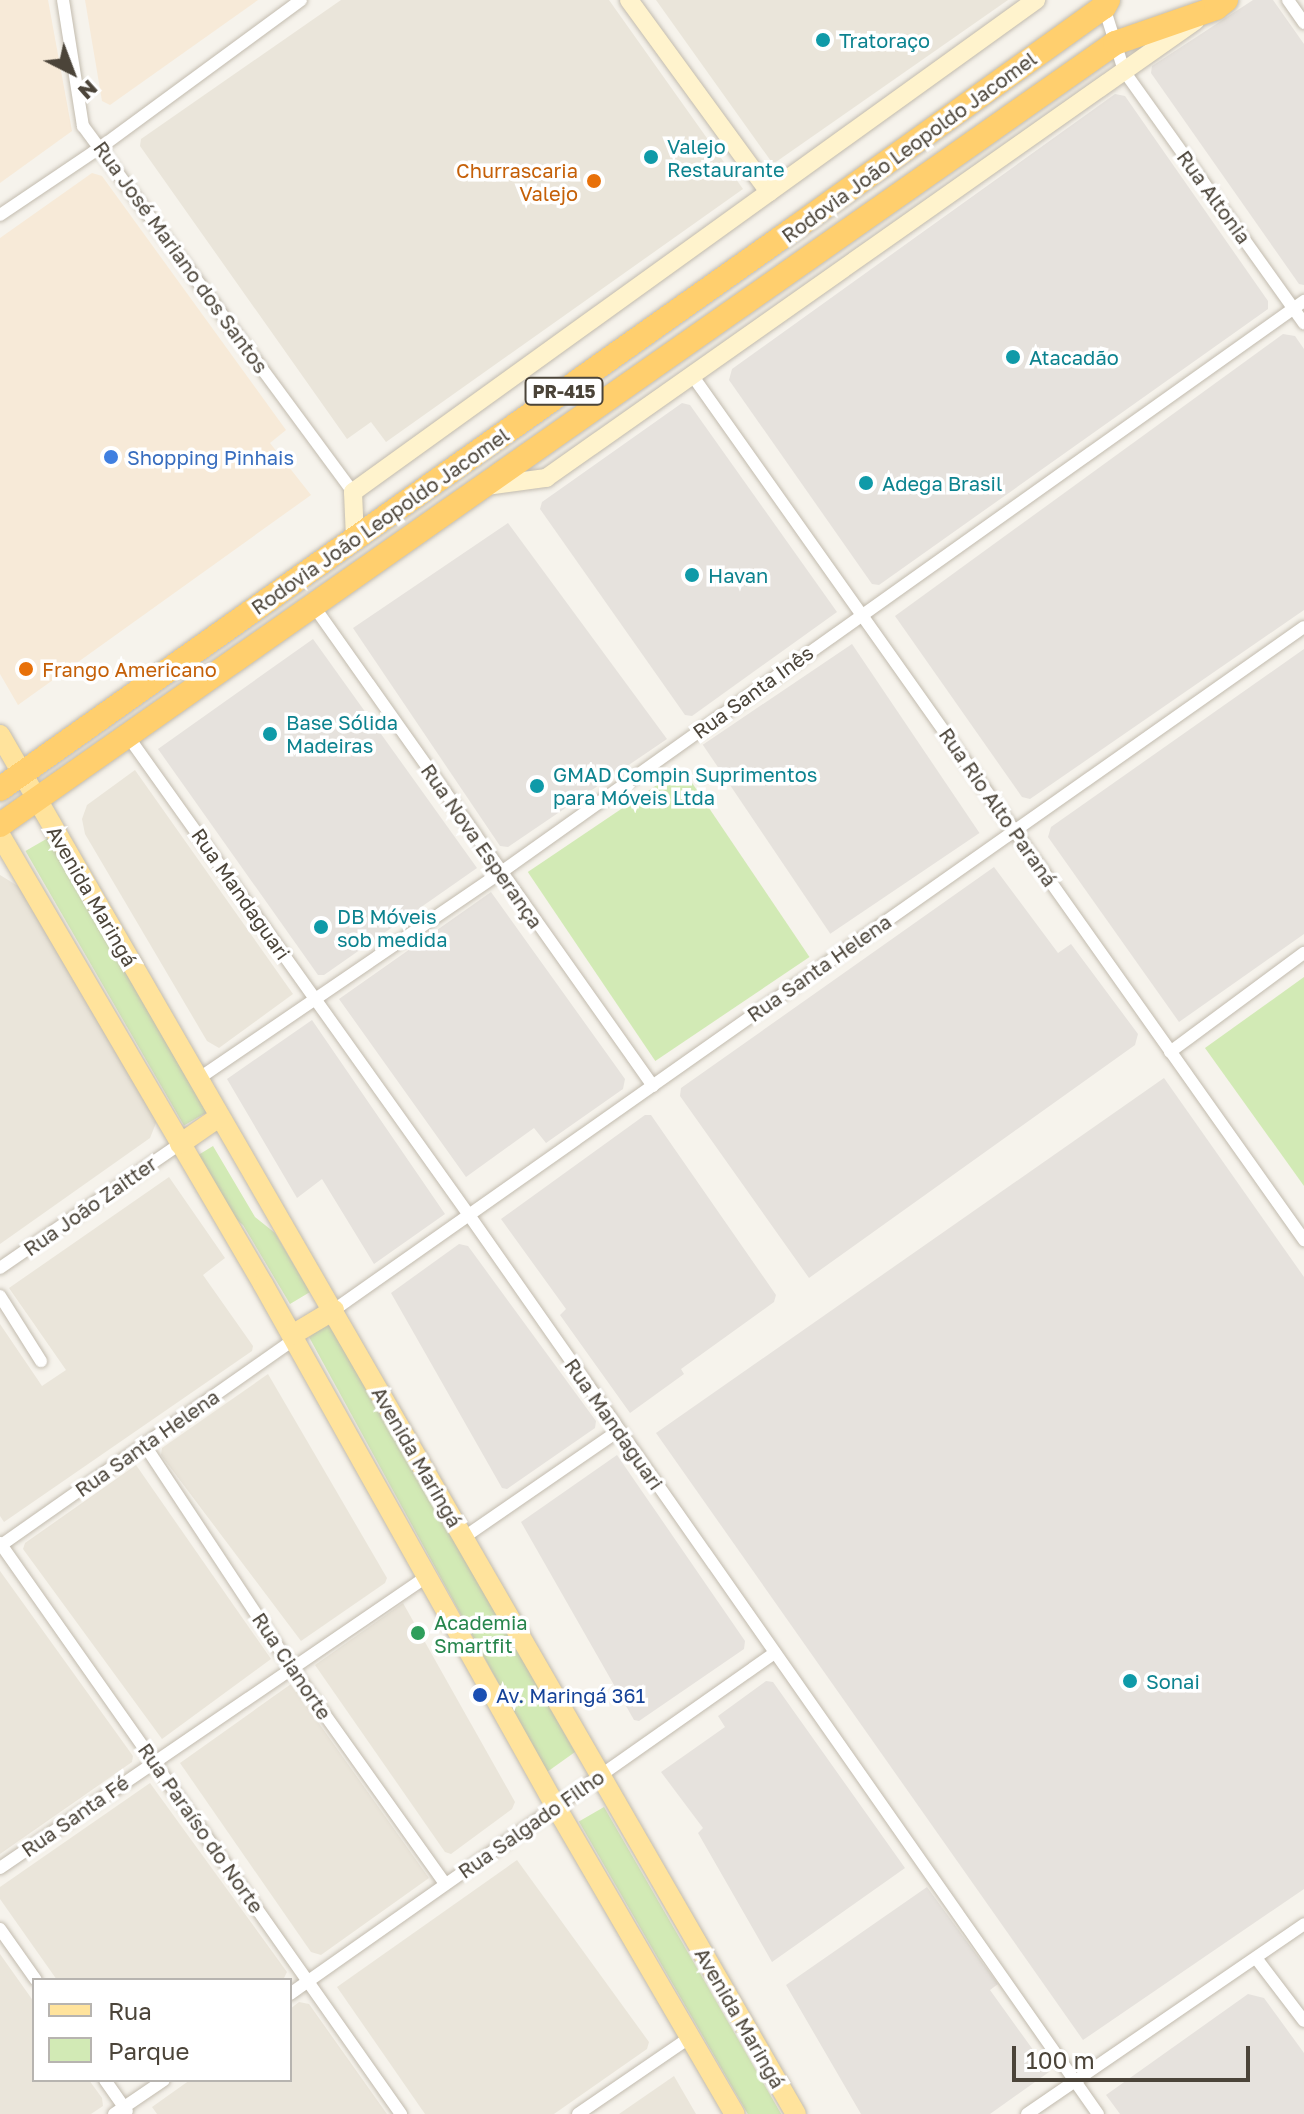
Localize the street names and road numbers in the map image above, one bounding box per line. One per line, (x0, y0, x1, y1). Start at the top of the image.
street label: Rodovia João Leopoldo Jacomel (777, 46, 1041, 248)
street label: Rua José Mariano dos Santos (89, 136, 273, 378)
street label: Rua Altonia (1172, 146, 1256, 248)
road number: PR-415 (524, 377, 604, 405)
street label: Rodovia João Leopoldo Jacomel (246, 423, 514, 619)
street label: Rua Santa Inês (688, 640, 818, 744)
street label: Rua Rio Alto Paraná (934, 723, 1062, 891)
street label: Rua Nova Esperança (416, 759, 548, 933)
street label: Avenida Maringá (42, 821, 142, 971)
street label: Rua Mandaguari (187, 824, 295, 964)
street label: Rua Santa Helena (742, 909, 896, 1027)
street label: Rua João Zaitter (19, 1151, 161, 1261)
street label: Rua Mandaguari (560, 1354, 668, 1494)
street label: Avenida Maringá (367, 1382, 467, 1532)
street label: Rua Santa Helena (70, 1384, 224, 1502)
street label: Rua Cianorte (247, 1608, 337, 1724)
street label: Rua Paraíso do Norte (133, 1738, 269, 1918)
street label: Rua Salgado Filho (453, 1765, 609, 1883)
street label: Rua Santa Fé (17, 1770, 133, 1862)
street label: Avenida Maringá (690, 1943, 790, 2093)

